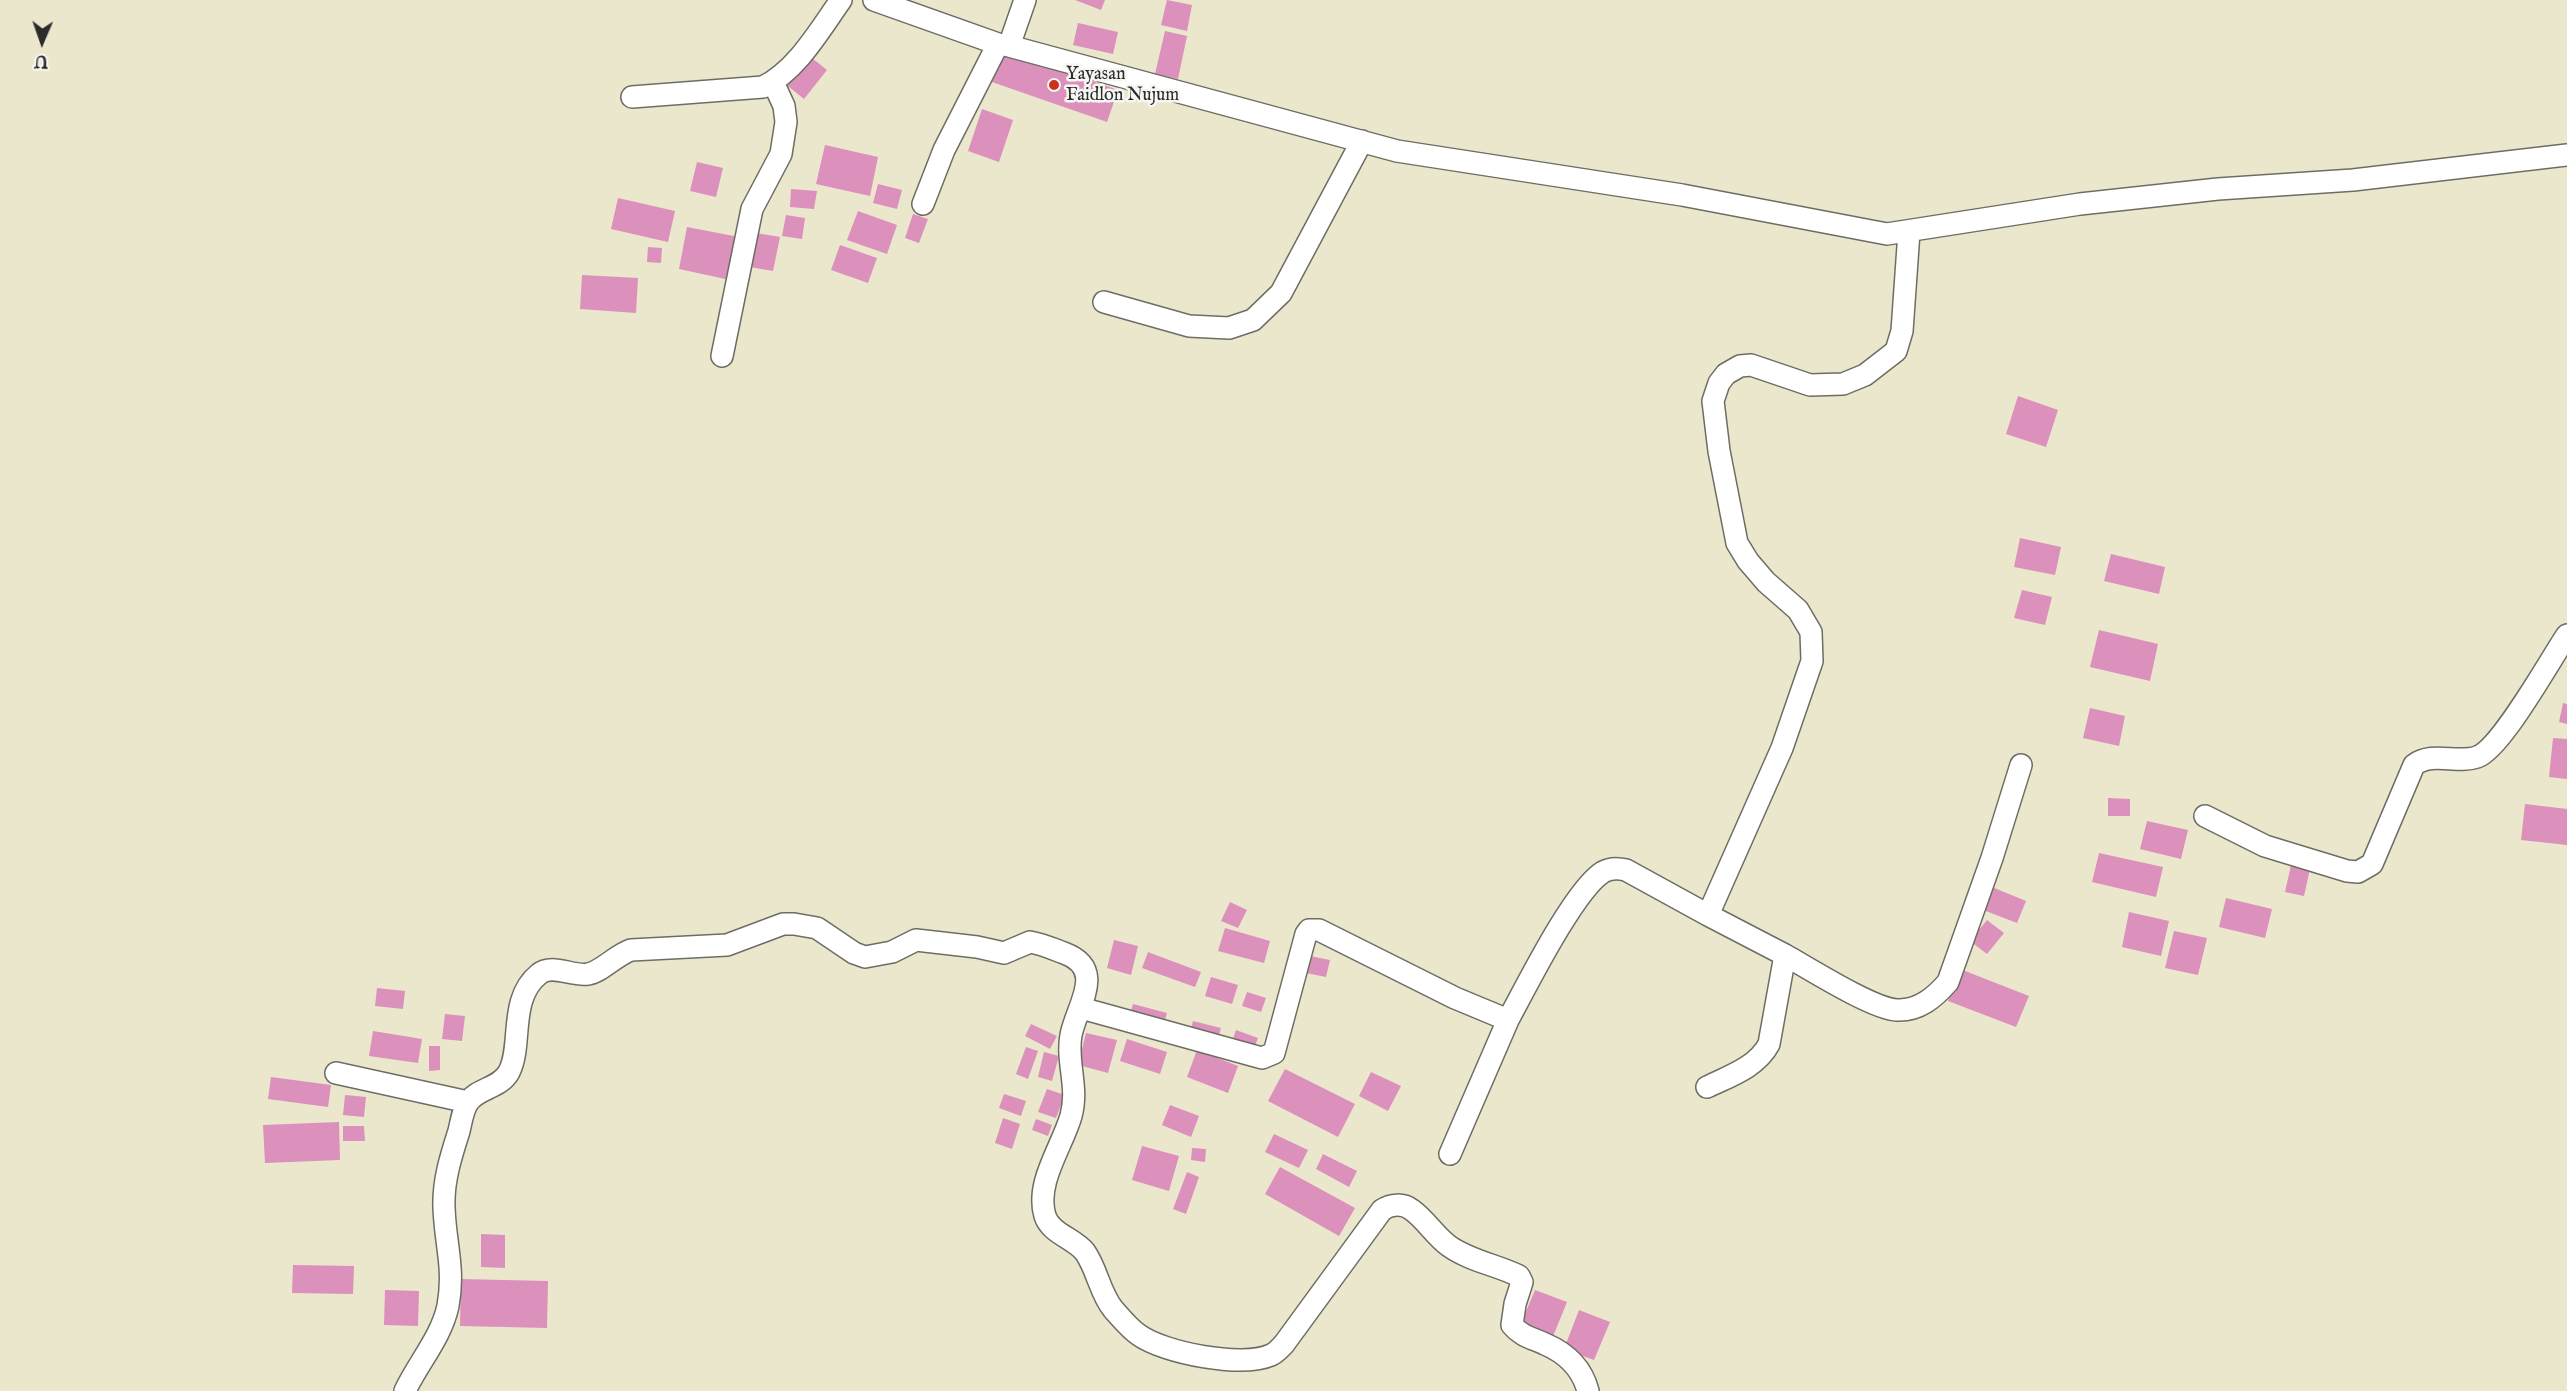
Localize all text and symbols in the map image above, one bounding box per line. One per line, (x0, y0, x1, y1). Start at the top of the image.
north arrow (12, 12, 72, 72)
text: U (34, 50, 48, 70)
place label: Yayasan Faidlon Nujum (1066, 64, 1179, 106)
marker: Yayasan Faidlon Nujum (1047, 78, 1061, 92)

